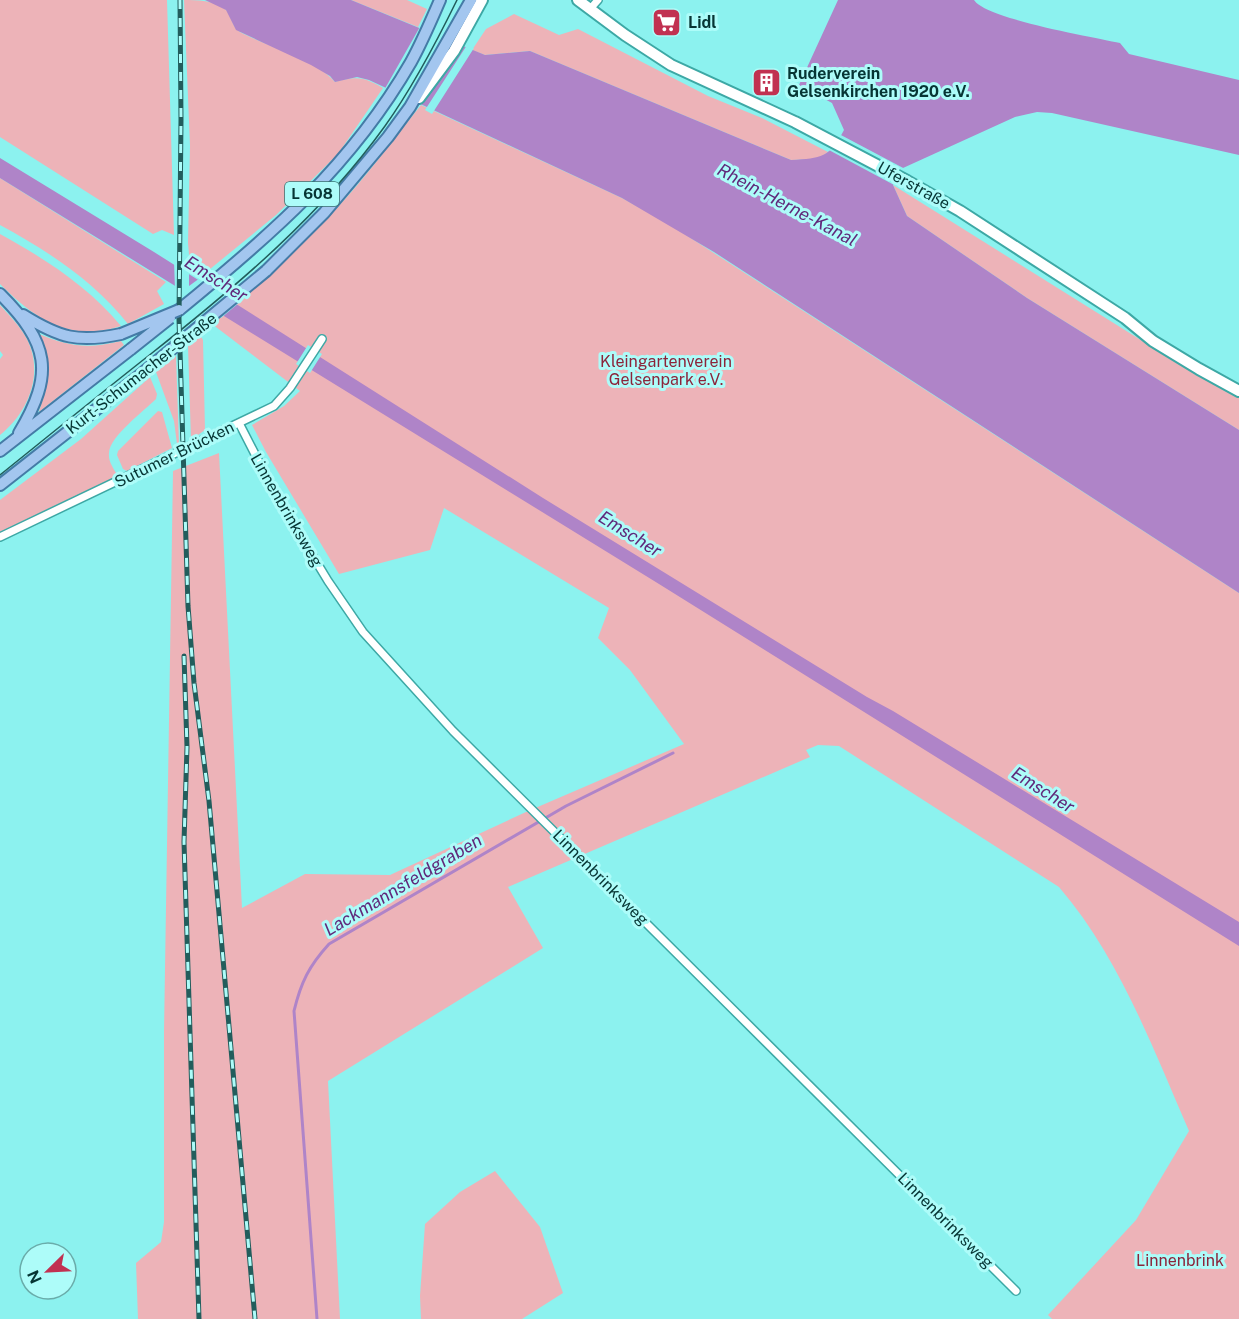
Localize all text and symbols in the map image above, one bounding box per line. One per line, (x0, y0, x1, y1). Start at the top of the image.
supermarket icon: Lidl (651, 6, 683, 38)
place label: Lidl (688, 13, 717, 32)
place label: Ruderverein Gelsenkirchen 1920 e.V. (787, 64, 970, 101)
building icon: Ruderverein Gelsenkirchen 1920 e.V. (750, 66, 782, 98)
street label: Uferstraße (874, 158, 953, 213)
water label: Rhein-Herne-Kanal (714, 159, 861, 250)
road number: L 608 (285, 182, 339, 206)
water label: Emscher (181, 251, 252, 306)
street label: Kurt-Schumacher-Straße (62, 309, 220, 438)
park label: Kleingartenverein Gelsenpark e.V. (600, 352, 732, 389)
street label: Sutumer Brücken (111, 417, 237, 492)
street label: Linnenbrinksweg (247, 450, 327, 570)
water label: Emscher (595, 506, 666, 561)
water label: Emscher (1008, 762, 1079, 817)
street label: Linnenbrinksweg (549, 826, 652, 929)
water label: Lackmannsfeldgraben (320, 829, 485, 940)
street label: Linnenbrinksweg (894, 1169, 997, 1272)
north arrow (18, 1241, 78, 1301)
park label: Linnenbrink (1136, 1251, 1224, 1270)
text: N (24, 1267, 46, 1286)

